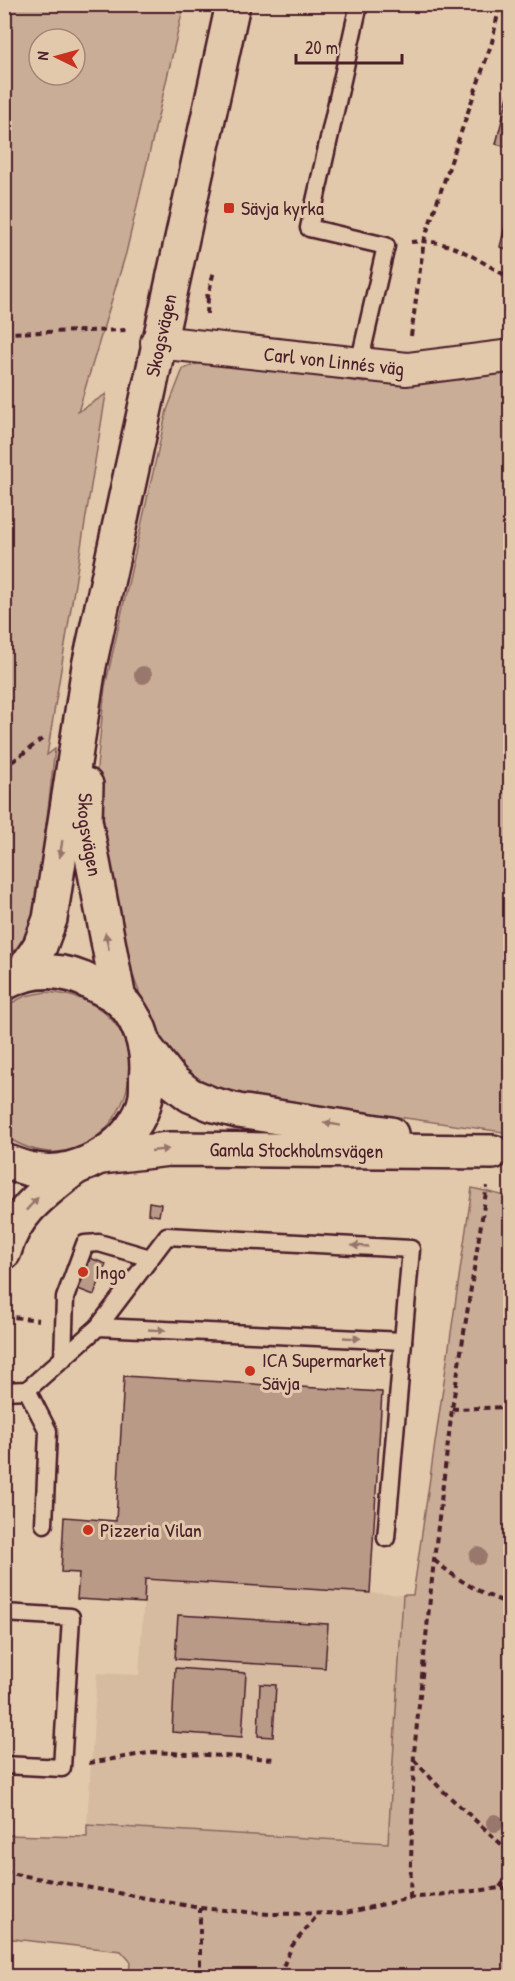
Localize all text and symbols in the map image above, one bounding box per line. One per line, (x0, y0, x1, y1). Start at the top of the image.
north arrow (27, 27, 87, 87)
scale bar (296, 27, 402, 65)
text: 20 m (305, 35, 338, 60)
text: N (31, 50, 53, 61)
place label: Sävja kyrka (241, 194, 324, 221)
marker: Sävja kyrka (222, 201, 236, 215)
street label: Skogsvägen (138, 291, 183, 379)
street label: Carl von Linnés väg (262, 340, 406, 382)
street label: Skogsvägen (72, 793, 109, 878)
one-way arrow (57, 839, 66, 858)
one-way arrow (102, 932, 111, 951)
one-way arrow (322, 1119, 341, 1128)
street label: Gamla Stockholmsvägen (209, 1135, 384, 1164)
one-way arrow (151, 1145, 170, 1155)
one-way arrow (25, 1196, 39, 1211)
one-way arrow (351, 1242, 370, 1251)
place label: Ingo (95, 1258, 126, 1285)
marker: Ingo (76, 1265, 90, 1279)
one-way arrow (147, 1325, 166, 1334)
one-way arrow (342, 1334, 361, 1343)
place label: ICA Supermarket Sävja (262, 1346, 387, 1396)
marker: ICA Supermarket Sävja (243, 1364, 257, 1378)
place label: Pizzeria Vilan (100, 1516, 202, 1543)
marker: Pizzeria Vilan (81, 1523, 95, 1537)

